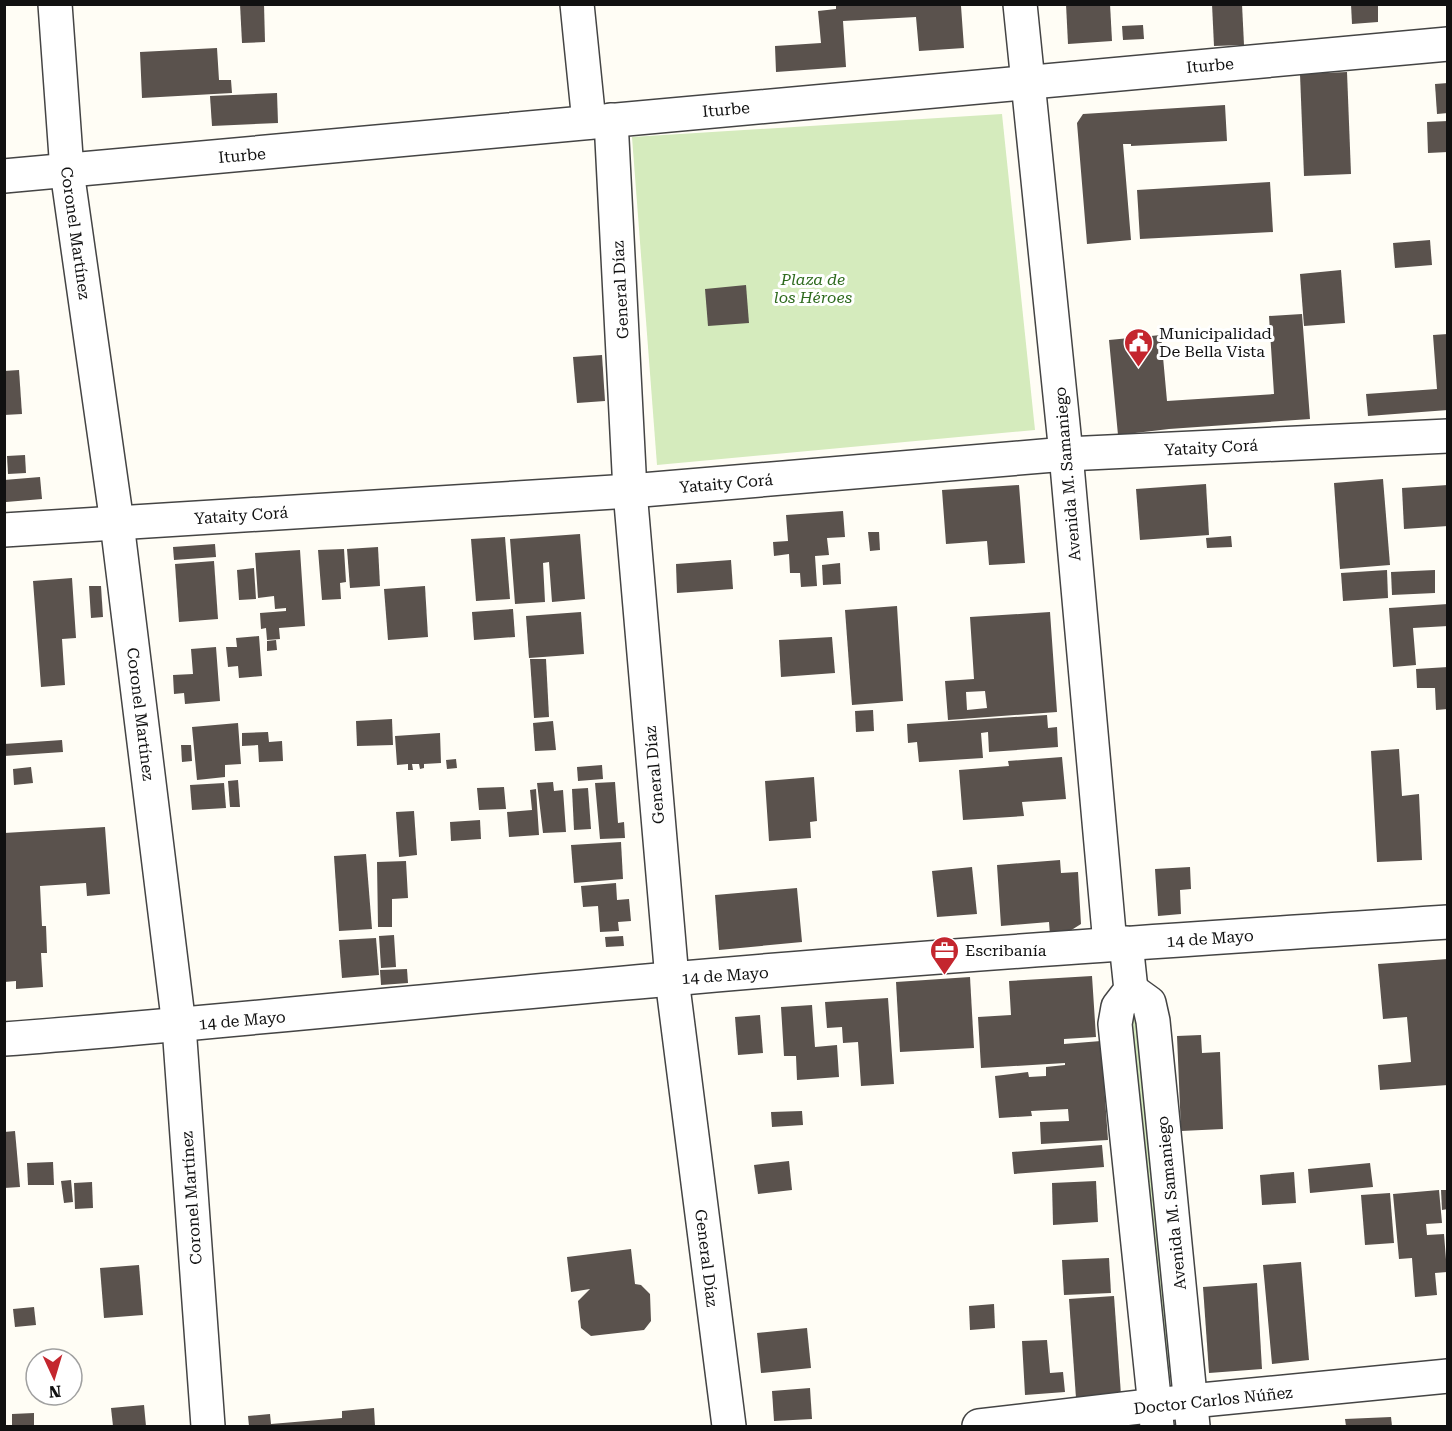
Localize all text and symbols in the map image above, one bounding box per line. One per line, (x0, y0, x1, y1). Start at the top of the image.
street label: Iturbe (1185, 54, 1235, 77)
street label: Iturbe (701, 98, 751, 121)
street label: Iturbe (217, 144, 267, 167)
street label: Coronel Martínez (57, 166, 94, 301)
street label: General Díaz (608, 240, 633, 340)
park label: Plaza de los Héroes (774, 270, 852, 307)
place label: Municipalidad De Bella Vista (1159, 324, 1272, 361)
public building icon: Municipalidad De Bella Vista (1122, 326, 1154, 368)
street label: Avenida M. Samaniego (1050, 386, 1085, 562)
street label: Yataity Corá (1164, 436, 1259, 459)
street label: Yataity Corá (678, 470, 774, 497)
street label: Yataity Corá (193, 503, 289, 528)
street label: Coronel Martínez (123, 647, 158, 782)
street label: General Díaz (641, 725, 668, 825)
street label: 14 de Mayo (1166, 926, 1254, 951)
office icon: Escribanía (928, 934, 960, 976)
place label: Escribanía (965, 941, 1047, 960)
street label: 14 de Mayo (681, 963, 769, 988)
street label: 14 de Mayo (198, 1007, 287, 1034)
street label: Avenida M. Samaniego (1153, 1115, 1190, 1291)
street label: Coronel Martínez (177, 1130, 206, 1265)
street label: General Díaz (691, 1208, 722, 1309)
north arrow (24, 1347, 84, 1407)
text: N (48, 1382, 62, 1401)
street label: Doctor Carlos Núñez (1133, 1383, 1294, 1418)

